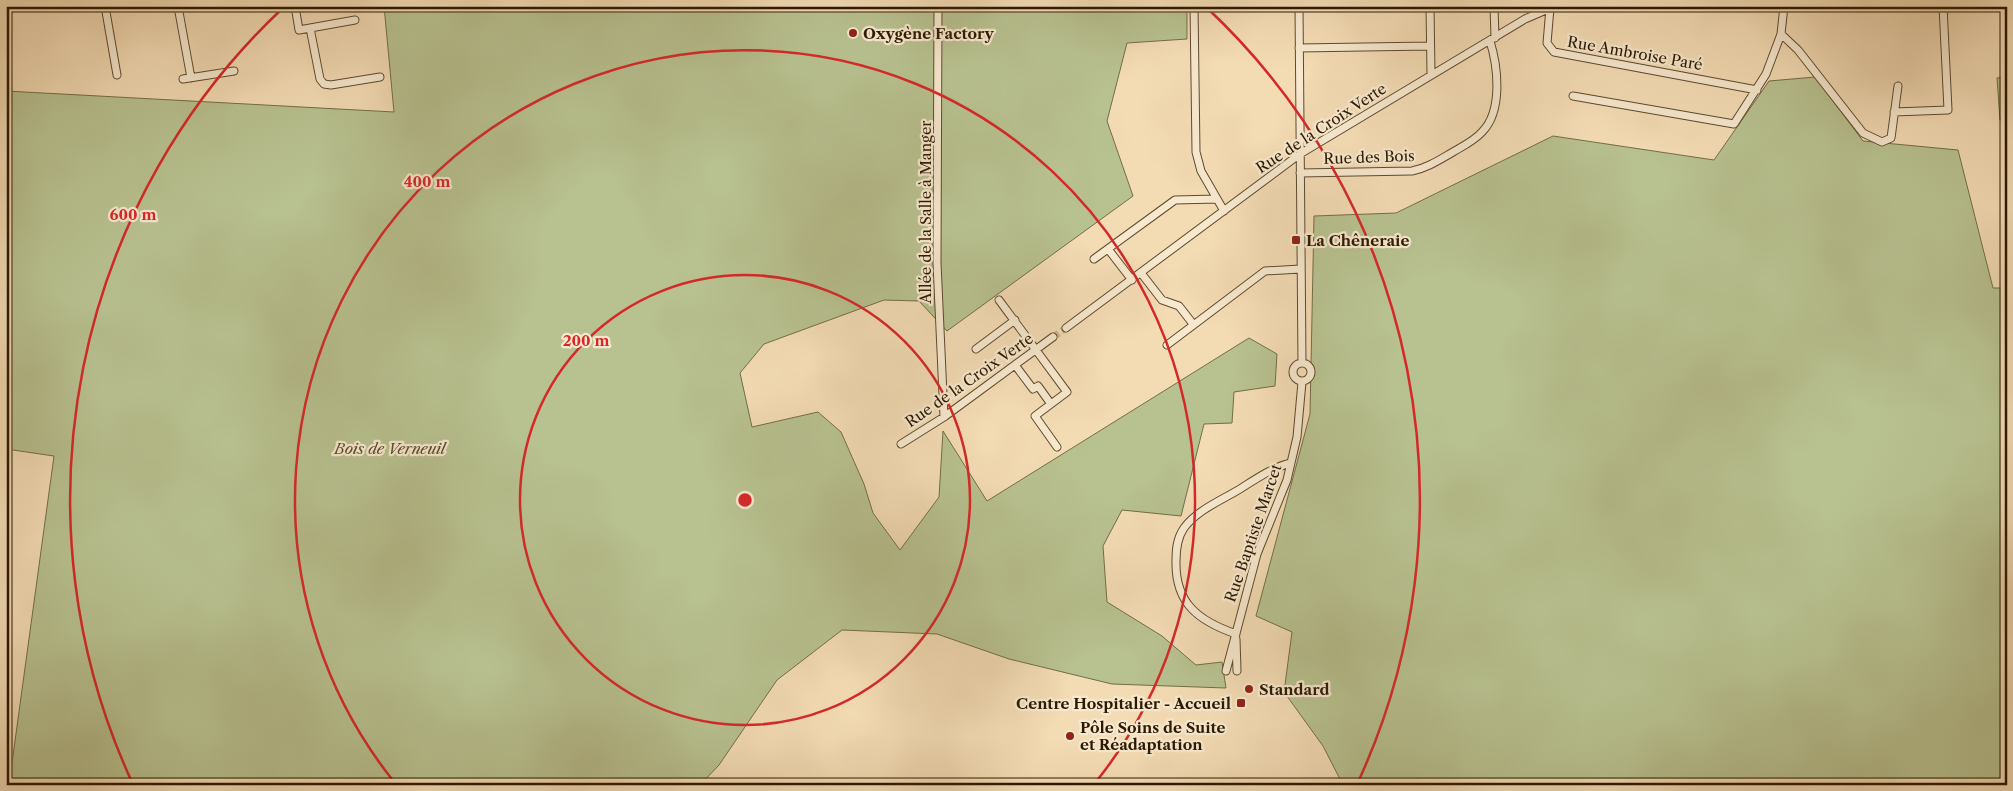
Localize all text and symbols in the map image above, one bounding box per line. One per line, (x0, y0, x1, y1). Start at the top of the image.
place label: Oxygène Factory (863, 24, 994, 43)
marker: Oxygène Factory (847, 27, 859, 39)
street label: Rue Ambroise Paré (1566, 32, 1704, 74)
street label: Rue de la Croix Verte (1252, 79, 1390, 177)
street label: Allée de la Salle à Manger (916, 120, 935, 305)
street label: Rue des Bois (1323, 146, 1415, 168)
text: 400 m (404, 172, 450, 191)
text: 600 m (110, 205, 156, 224)
place label: La Chêneraie (1306, 231, 1409, 250)
marker: La Chêneraie (1290, 234, 1302, 246)
street label: Rue de la Croix Verte (901, 329, 1037, 431)
text: 200 m (563, 331, 609, 350)
park label: Bois de Verneuil (333, 439, 448, 458)
street label: Rue Baptiste Marcet (1220, 461, 1286, 605)
centre of rings (736, 491, 754, 509)
place label: Standard (1259, 680, 1329, 699)
marker: Standard (1243, 683, 1255, 695)
place label: Centre Hospitalier - Accueil (1016, 694, 1231, 713)
marker: Centre Hospitalier - Accueil (1235, 697, 1247, 709)
place label: Pôle Soins de Suite et Réadaptation (1080, 718, 1226, 754)
marker: Pôle Soins de Suite et Réadaptation (1064, 730, 1076, 742)

